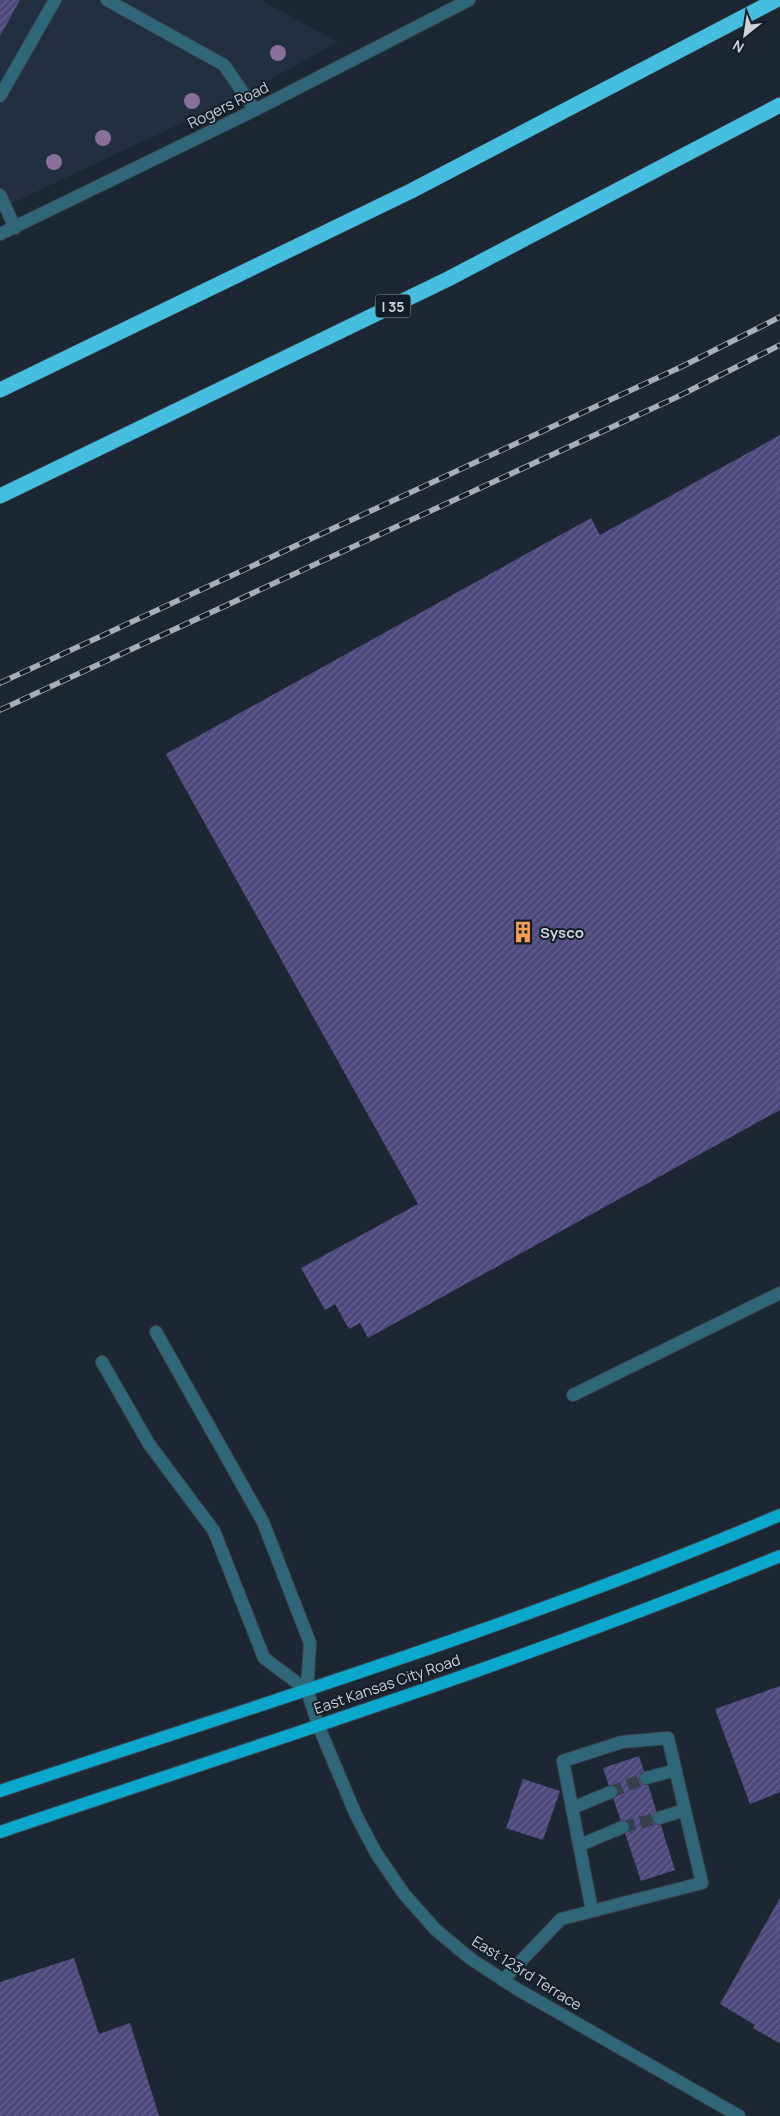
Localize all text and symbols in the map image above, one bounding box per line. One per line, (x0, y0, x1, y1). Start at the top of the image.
north arrow (720, 10, 770, 60)
text: N (729, 36, 747, 57)
street label: Rogers Road (184, 76, 272, 134)
road number: I 35 (376, 294, 410, 318)
building icon: Sysco (510, 919, 536, 945)
place label: Sysco (540, 922, 584, 943)
street label: East Kansas City Road (311, 1649, 463, 1719)
street label: East 123rd Terrace (468, 1931, 586, 2015)

